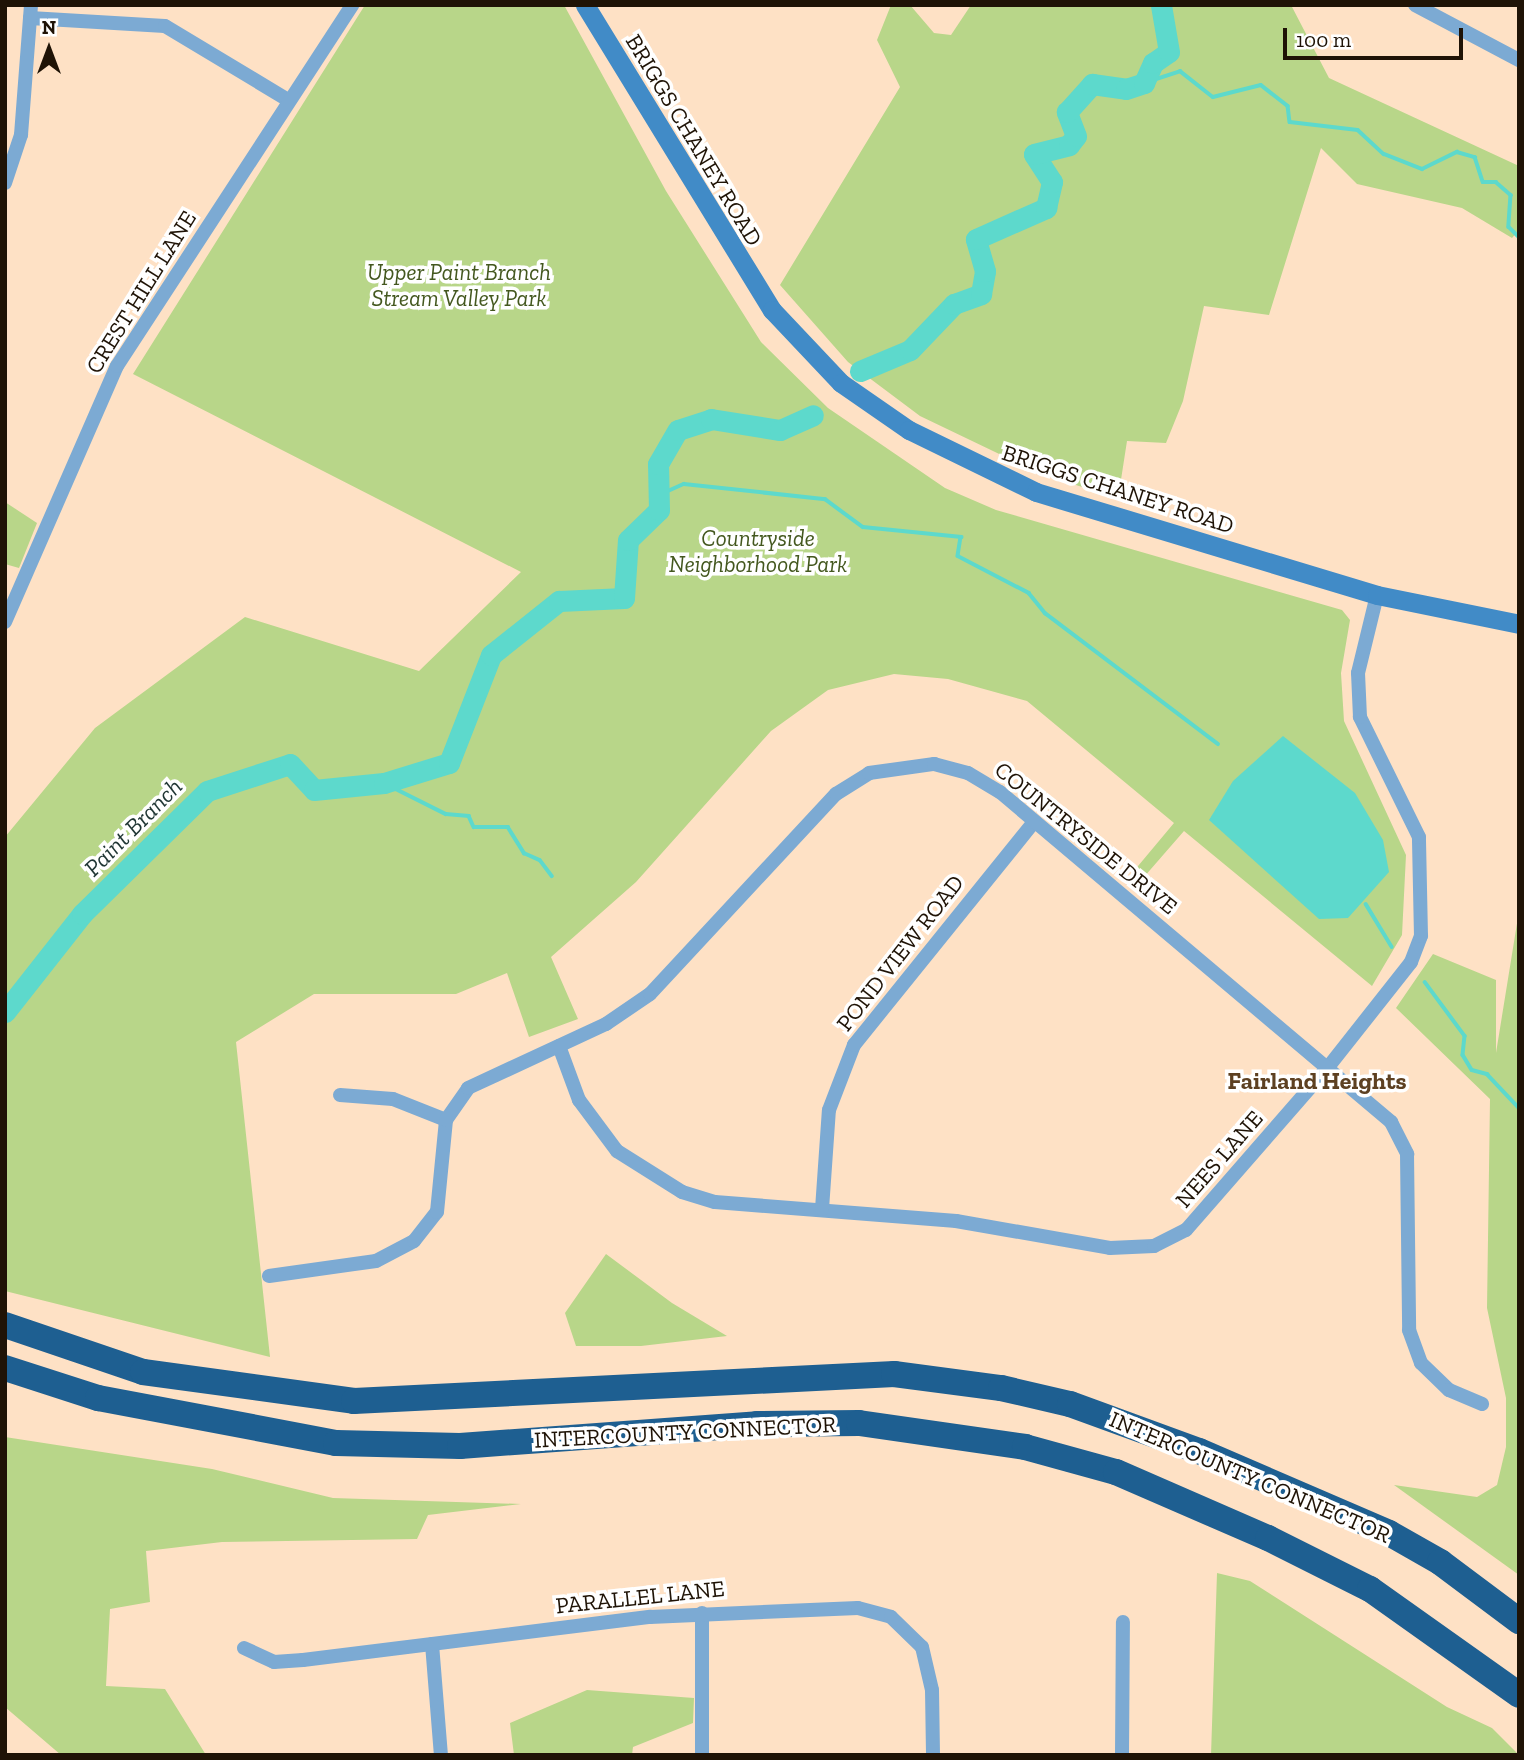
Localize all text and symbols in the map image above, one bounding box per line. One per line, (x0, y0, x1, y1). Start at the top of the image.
north arrow (14, 14, 84, 84)
scale bar (1286, 14, 1466, 58)
text: N (42, 16, 56, 39)
text: 100 m (1296, 27, 1351, 52)
street label: BRIGGS CHANEY ROAD (620, 29, 768, 251)
street label: CREST HILL LANE (80, 205, 202, 379)
park label: Upper Paint Branch Stream Valley Park (367, 258, 551, 312)
street label: BRIGGS CHANEY ROAD (998, 438, 1238, 540)
park label: Countryside Neighborhood Park (669, 524, 847, 578)
street label: COUNTRYSIDE DRIVE (989, 756, 1183, 920)
water label: Paint Branch (78, 772, 188, 882)
street label: POND VIEW ROAD (830, 869, 970, 1037)
district label: Fairland Heights (1227, 1067, 1407, 1095)
street label: NEES LANE (1169, 1105, 1269, 1213)
street label: INTERCOUNTY CONNECTOR (1105, 1405, 1395, 1549)
street label: INTERCOUNTY CONNECTOR (533, 1410, 837, 1454)
street label: PARALLEL LANE (554, 1574, 726, 1620)

